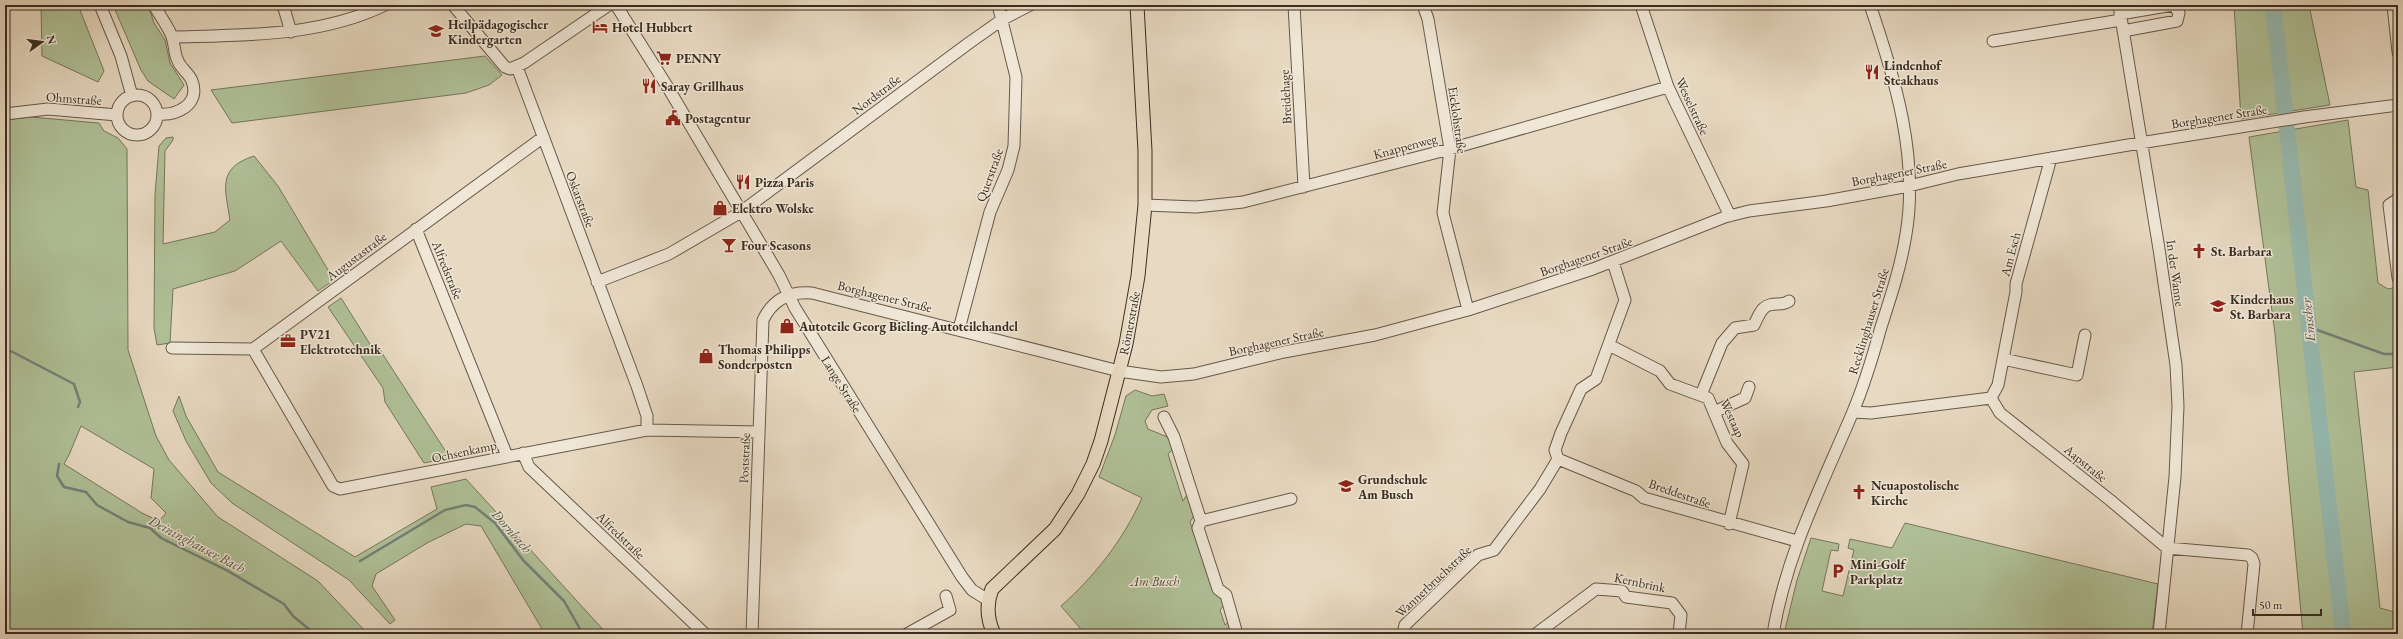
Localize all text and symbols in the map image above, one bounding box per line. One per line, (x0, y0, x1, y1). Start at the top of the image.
place label: Heilpädagogischer Kindergarten (448, 16, 549, 48)
hotel icon: Hotel Hubbert (591, 18, 609, 36)
place label: Hotel Hubbert (612, 19, 693, 36)
north arrow (22, 22, 62, 62)
school or university icon: Heilpädagogischer Kindergarten (427, 22, 445, 40)
text: N (44, 34, 60, 46)
supermarket icon: PENNY (655, 49, 673, 67)
place label: PENNY (676, 50, 721, 67)
place label: Lindenhof Steakhaus (1884, 57, 1943, 89)
restaurant icon: Lindenhof Steakhaus (1863, 63, 1881, 81)
street label: Breidehage (1276, 69, 1295, 125)
street label: Nordstraße (848, 70, 904, 118)
street label: Wesselstraße (1672, 75, 1713, 138)
restaurant icon: Saray Grillhaus (640, 77, 658, 95)
place label: Saray Grillhaus (661, 78, 744, 95)
street label: Eicklohstraße (1444, 86, 1471, 155)
street label: Ohmstraße (45, 88, 103, 109)
street label: Borghagener Straße (2170, 101, 2268, 132)
public building icon: Postagentur (664, 109, 682, 127)
place label: Postagentur (685, 110, 751, 127)
street label: Knappenweg (1371, 130, 1439, 163)
street label: Querstraße (972, 146, 1007, 204)
street label: Borghagener Straße (1850, 155, 1948, 190)
street label: Oskarstraße (562, 169, 599, 230)
restaurant icon: Pizza Paris (734, 173, 752, 191)
place label: Pizza Paris (755, 174, 814, 191)
shop icon: Elektro Wolske (711, 199, 729, 217)
place label: Elektro Wolske (732, 200, 815, 217)
street label: Augustastraße (322, 228, 390, 285)
street label: Am Esch (1996, 230, 2025, 279)
street label: Borghagener Straße (1538, 233, 1635, 280)
bar icon: Four Seasons (720, 236, 738, 254)
place label: Four Seasons (741, 237, 811, 254)
street label: Alfredstraße (428, 238, 467, 302)
street label: In der Wanne (2162, 239, 2189, 307)
church icon: St. Barbara (2190, 242, 2208, 260)
place label: St. Barbara (2211, 243, 2272, 260)
street label: Recklinghauser Straße (1844, 266, 1893, 377)
street label: Borghagener Straße (836, 277, 934, 316)
street label: Römerstraße (1115, 290, 1144, 356)
place label: Kinderhaus St. Barbara (2230, 291, 2294, 323)
school or university icon: Kinderhaus St. Barbara (2209, 297, 2227, 315)
water label: Emscher (2297, 297, 2319, 344)
shop icon: Autoteile Georg Bieling Autoteilehandel (778, 317, 796, 335)
place label: Autoteile Georg Bieling Autoteilehandel (798, 318, 1018, 335)
street label: Borghagener Straße (1227, 323, 1325, 360)
place label: PV21 Elektrotechnik (300, 326, 382, 358)
office icon: PV21 Elektrotechnik (279, 332, 297, 350)
place label: Thomas Philipps Sonderposten (718, 341, 811, 373)
shop icon: Thomas Philipps Sonderposten (697, 347, 715, 365)
street label: Lange Straße (817, 353, 866, 416)
street label: Westaap (1716, 396, 1749, 441)
street label: Poststraße (735, 432, 754, 484)
street label: Ochsenkamp (430, 436, 498, 467)
street label: Aapstraße (2060, 440, 2111, 486)
place label: Grundschule Am Busch (1357, 471, 1428, 503)
street label: Breddestraße (1647, 475, 1713, 512)
school or university icon: Grundschule Am Busch (1337, 477, 1355, 495)
place label: Neuapostolische Kirche (1871, 477, 1960, 509)
church icon: Neuapostolische Kirche (1850, 483, 1868, 501)
water label: Dornbach (487, 505, 536, 557)
street label: Alfredstraße (592, 507, 649, 563)
water label: Deininghauser Bach (145, 511, 248, 577)
street label: Wannerbruchstraße (1392, 542, 1475, 621)
place label: Mini-Golf Parkplatz (1850, 556, 1907, 588)
parking icon: Mini-Golf Parkplatz (1829, 562, 1847, 580)
street label: Kernbrink (1613, 569, 1668, 596)
park label: Am Busch (1130, 573, 1180, 590)
scale bar (2253, 591, 2321, 617)
text: 50 m (2259, 597, 2283, 613)

